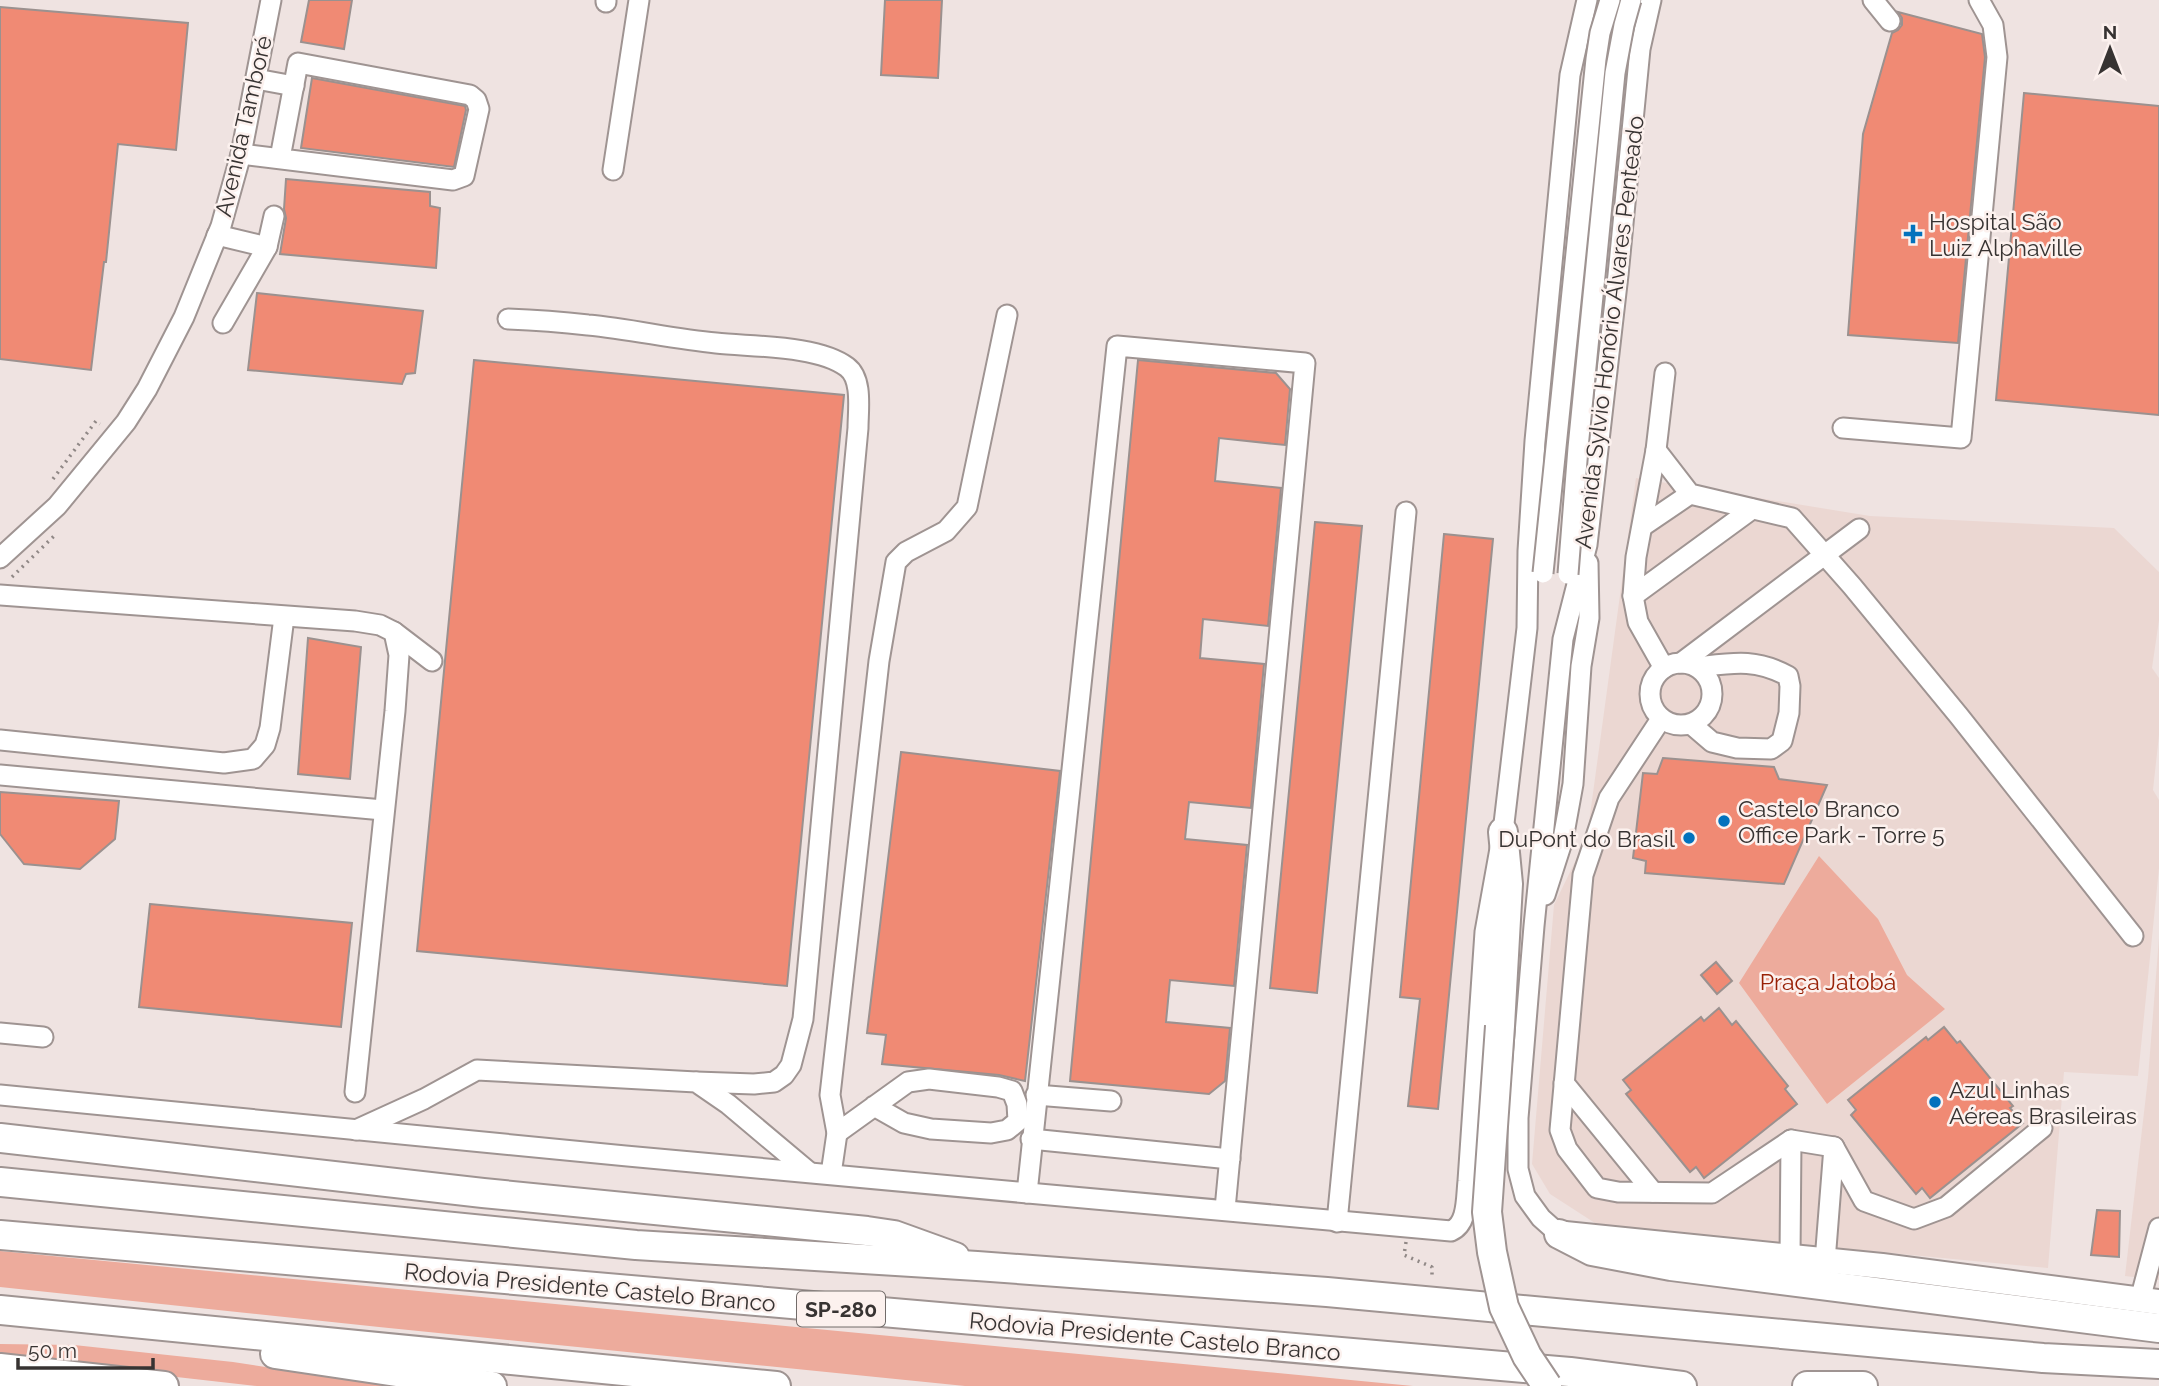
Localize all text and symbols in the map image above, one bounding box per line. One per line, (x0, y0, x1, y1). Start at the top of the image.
north arrow (2075, 14, 2145, 84)
text: N (2103, 21, 2117, 43)
street label: Avenida Tamboré (209, 33, 277, 219)
street label: Avenida Sylvio Honório Álvares Penteado (1569, 114, 1649, 550)
place label: Hospital São Luiz Alphaville (1929, 208, 2082, 261)
marker: Hospital São Luiz Alphaville (1903, 224, 1923, 244)
place label: Castelo Branco Office Park - Torre 5 (1738, 795, 1945, 848)
marker: Castelo Branco Office Park - Torre 5 (1716, 813, 1732, 829)
place label: DuPont do Brasil (1498, 825, 1676, 852)
marker: DuPont do Brasil (1681, 830, 1697, 846)
park label: Praça Jatobá (1760, 968, 1896, 995)
place label: Azul Linhas Aéreas Brasileiras (1949, 1076, 2137, 1129)
marker: Azul Linhas Aéreas Brasileiras (1927, 1094, 1943, 1110)
street label: Rodovia Presidente Castelo Branco (403, 1257, 777, 1317)
road number: SP-280 (797, 1292, 885, 1326)
street label: Rodovia Presidente Castelo Branco (968, 1306, 1342, 1366)
scale bar (18, 1326, 152, 1370)
text: 50 m (28, 1338, 77, 1363)

